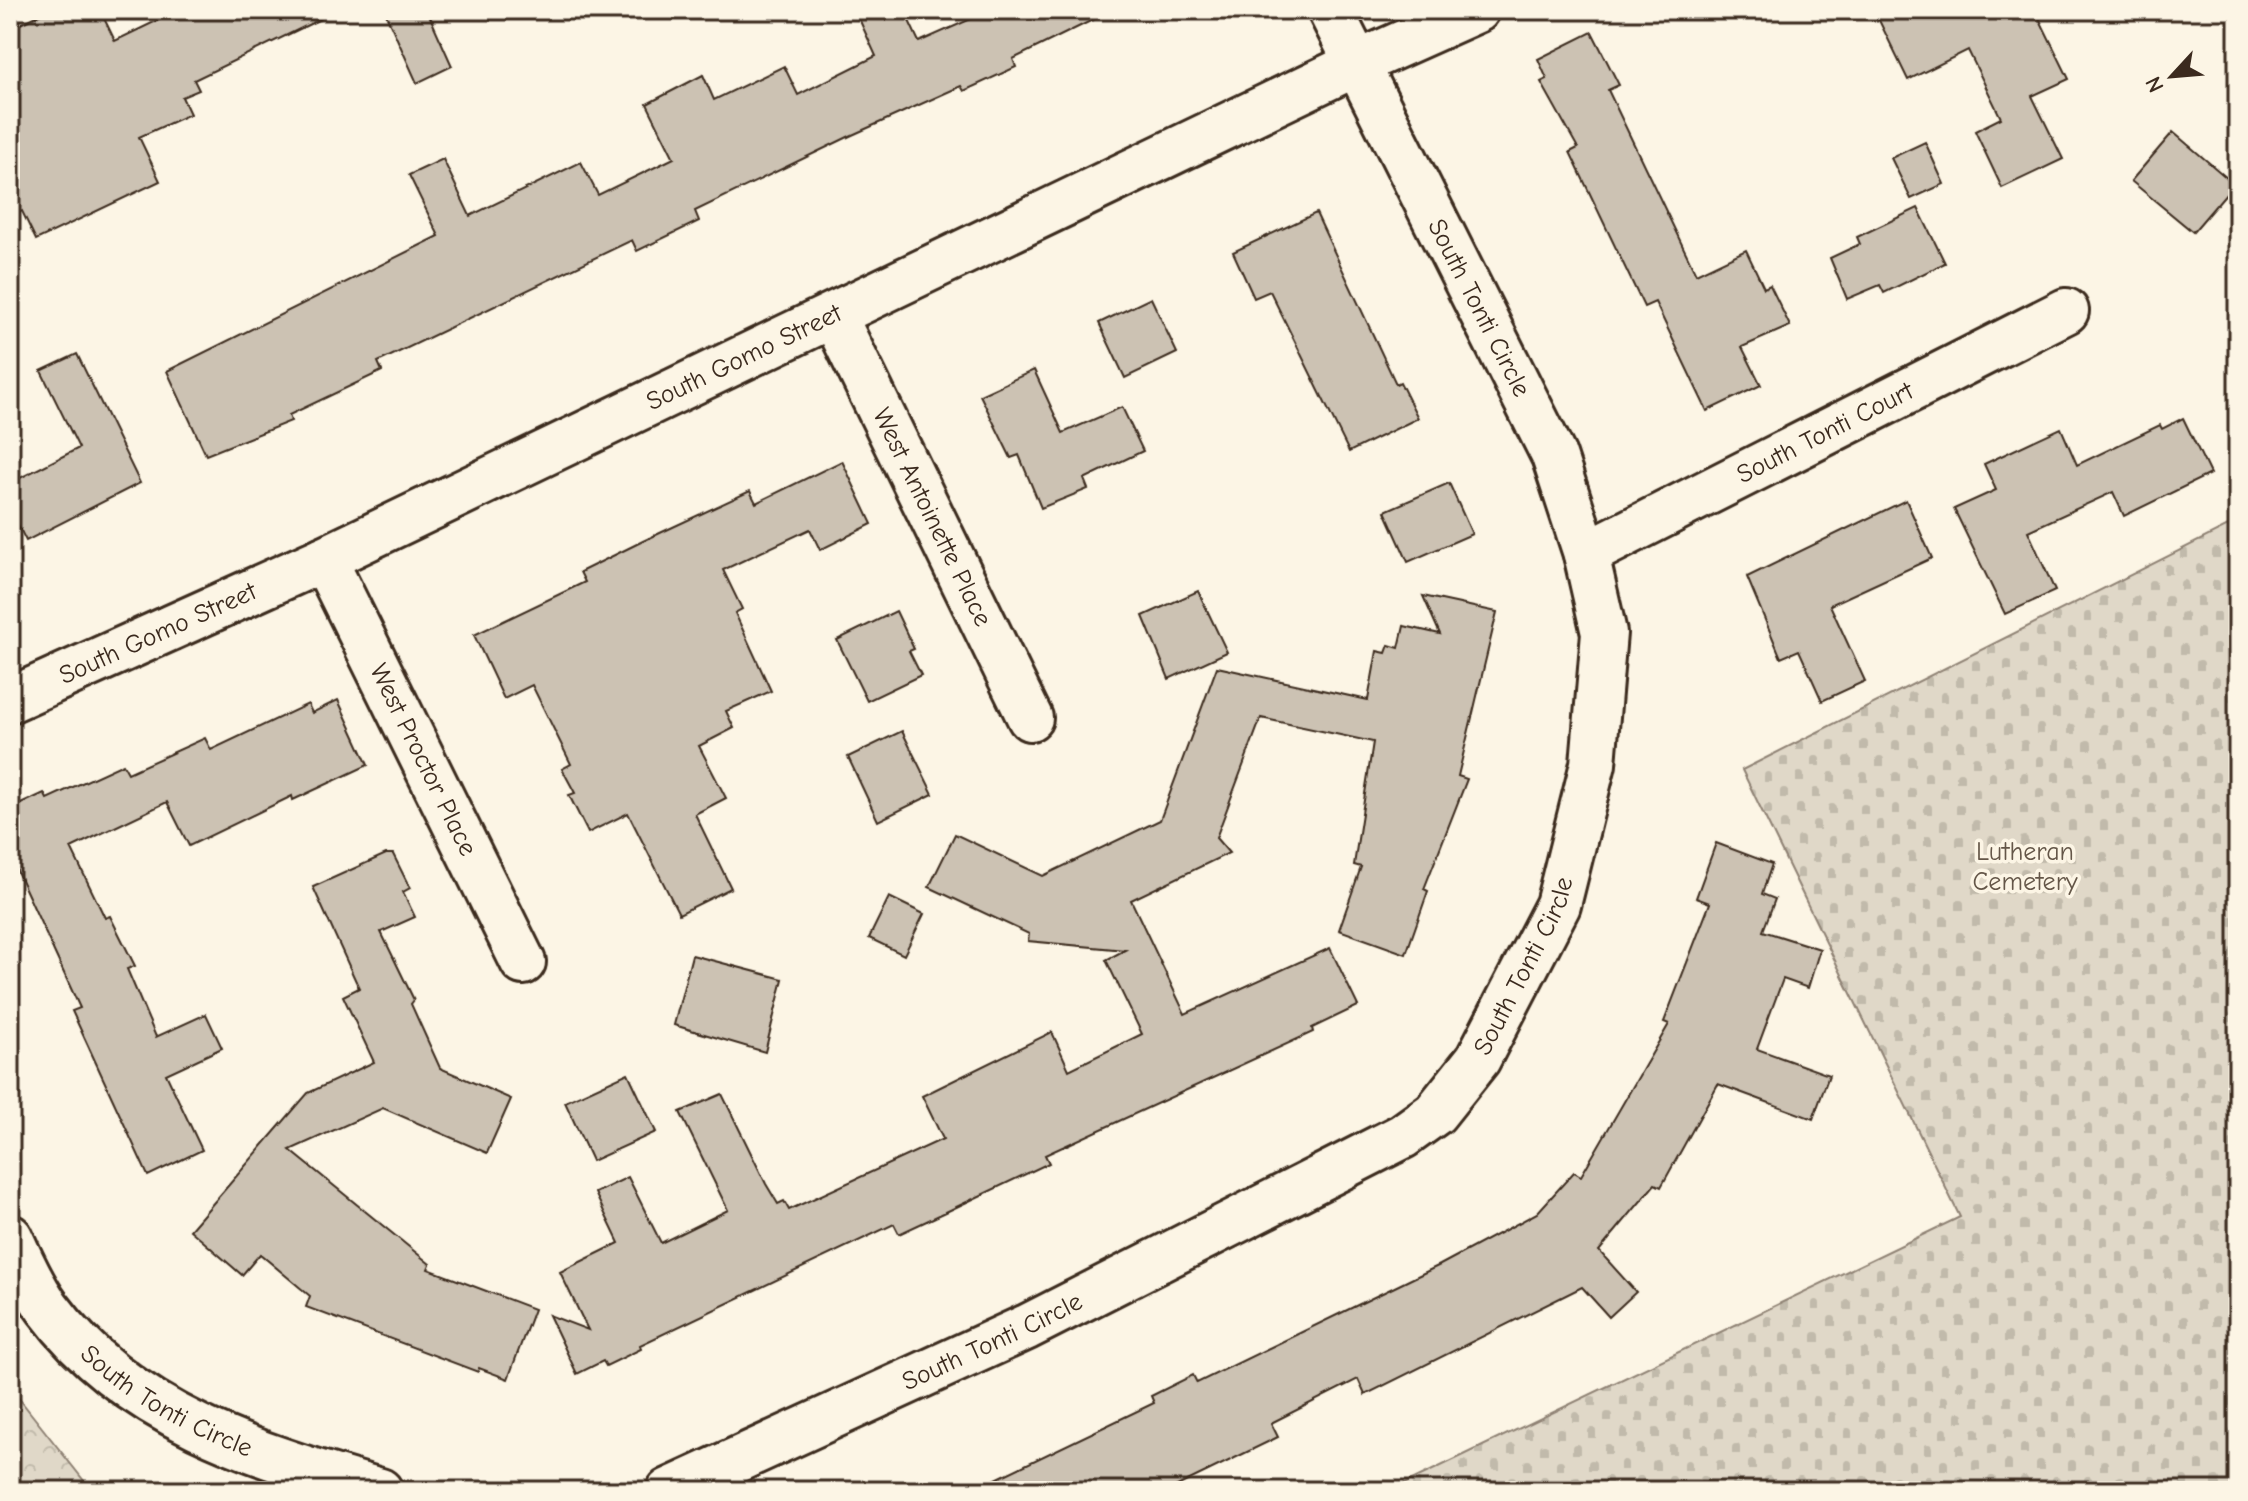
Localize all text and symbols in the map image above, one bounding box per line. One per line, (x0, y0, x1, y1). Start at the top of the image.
north arrow (2132, 36, 2212, 116)
text: N (2140, 72, 2170, 96)
street label: South Tonti Circle (1421, 214, 1537, 402)
street label: South Gomo Street (641, 297, 848, 417)
street label: South Tonti Court (1732, 375, 1920, 490)
street label: West Antoinette Place (866, 403, 998, 631)
street label: South Gomo Street (54, 576, 262, 691)
street label: West Proctor Place (363, 659, 483, 861)
park label: Lutheran Cemetery (1972, 837, 2078, 897)
street label: South Tonti Circle (1468, 874, 1579, 1060)
street label: South Tonti Circle (898, 1286, 1087, 1397)
street label: South Tonti Circle (74, 1339, 257, 1463)

